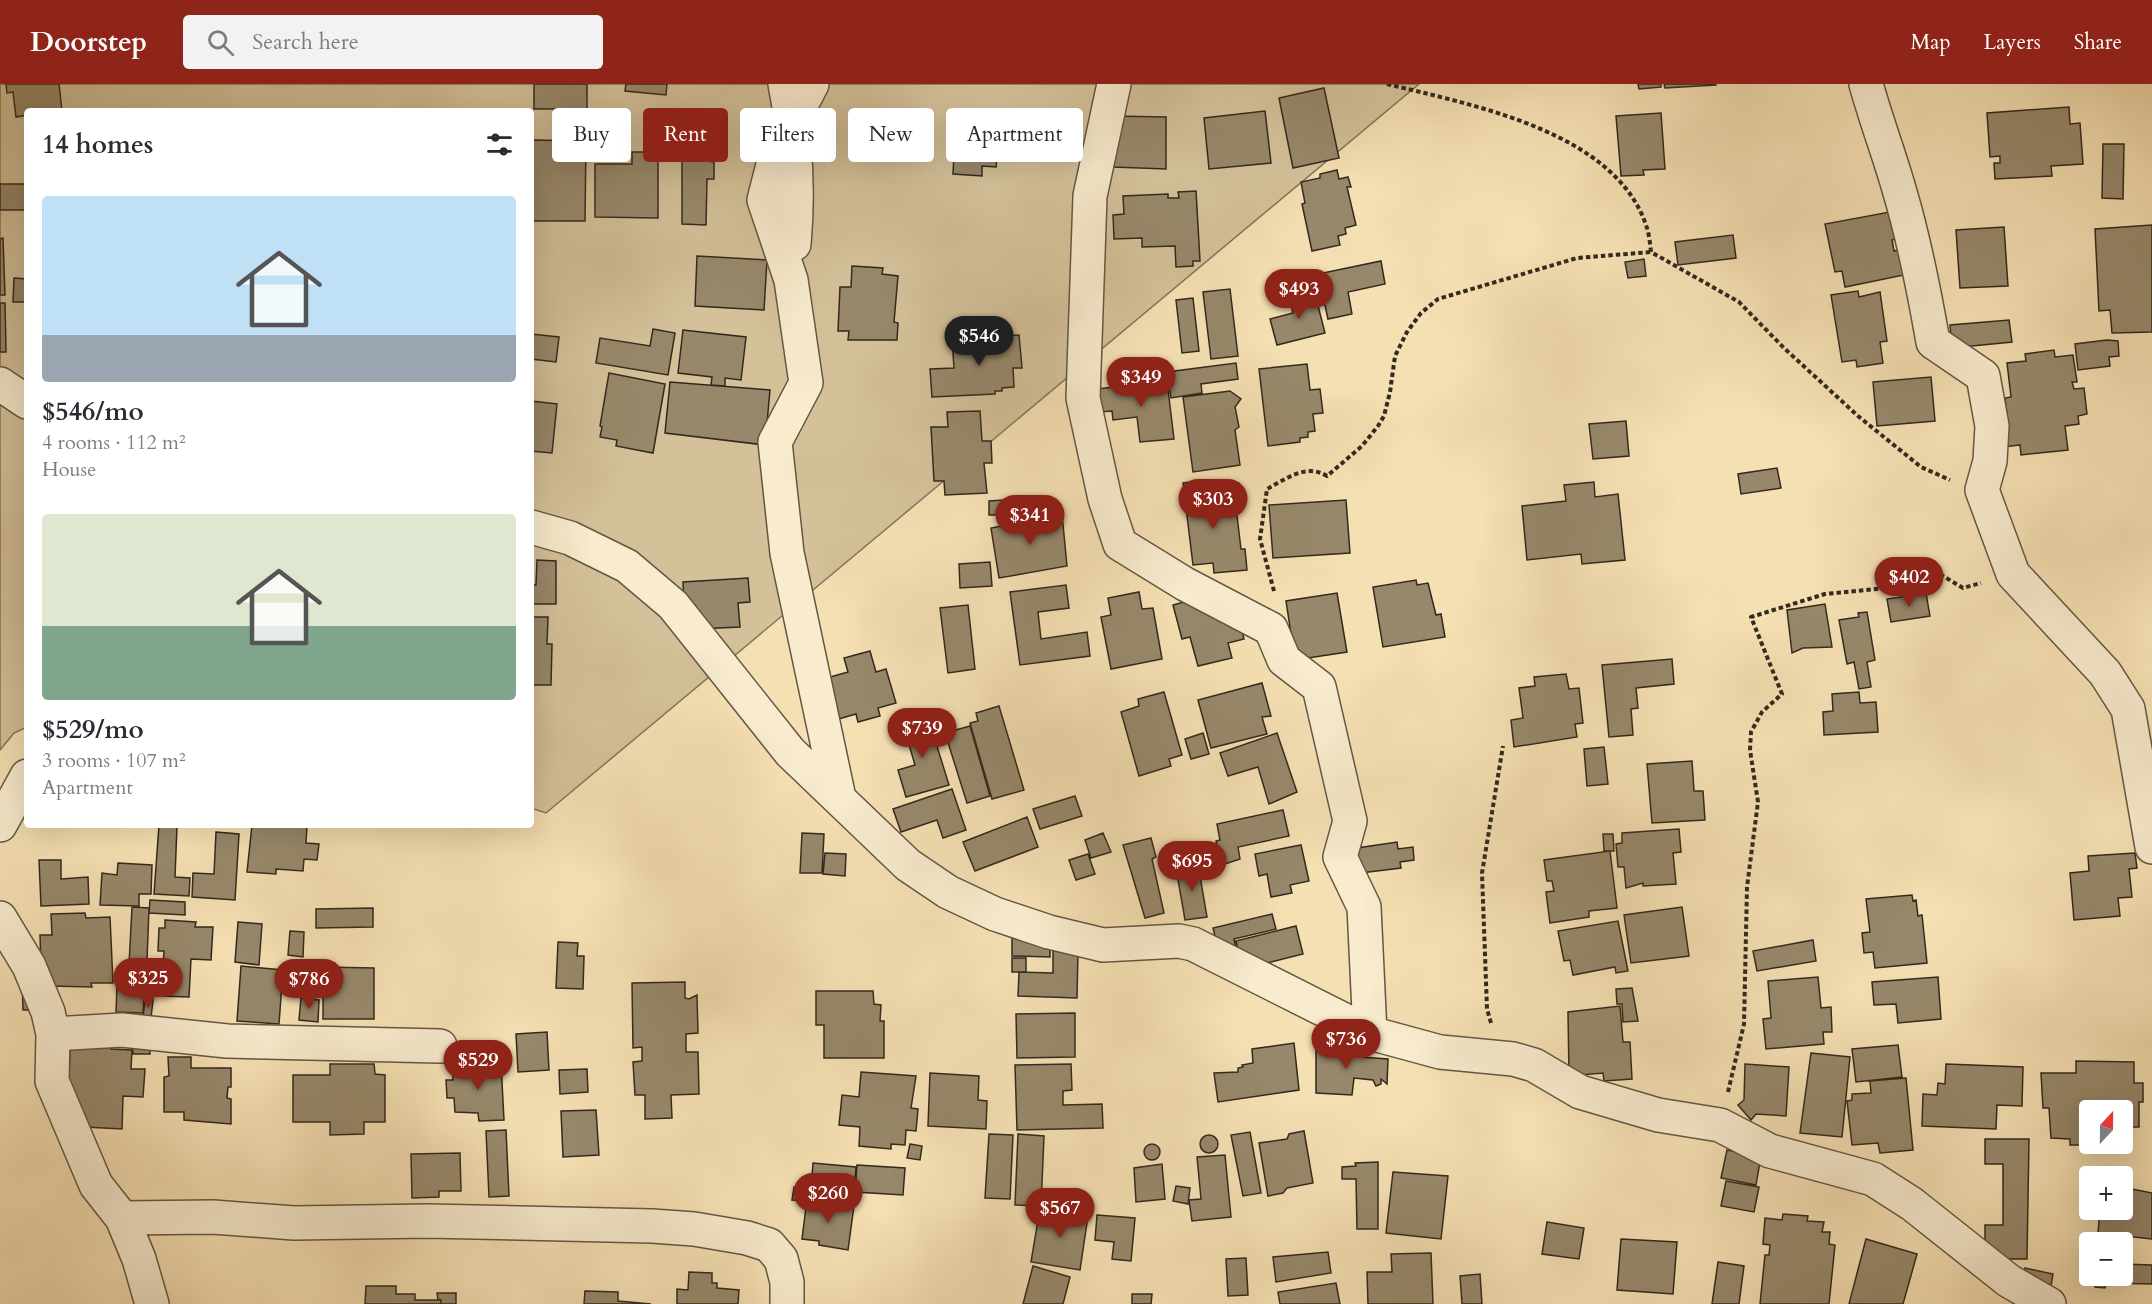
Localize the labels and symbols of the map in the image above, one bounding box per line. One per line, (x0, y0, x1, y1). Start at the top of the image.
pin: $493 (1263, 269, 1335, 320)
pin: $546 (943, 316, 1015, 367)
pin: $349 (1105, 357, 1177, 408)
pin: $303 (1177, 479, 1249, 530)
pin: $341 (994, 495, 1066, 546)
pin: $402 (1873, 557, 1945, 608)
pin: $739 (886, 708, 958, 759)
pin: $695 (1156, 841, 1228, 892)
pin: $325 (112, 958, 184, 1009)
pin: $786 (273, 959, 345, 1010)
pin: $736 (1310, 1019, 1382, 1070)
pin: $529 (442, 1040, 514, 1091)
north arrow (2079, 1100, 2133, 1154)
pin: $260 (792, 1173, 864, 1224)
pin: $567 (1024, 1188, 1096, 1239)

